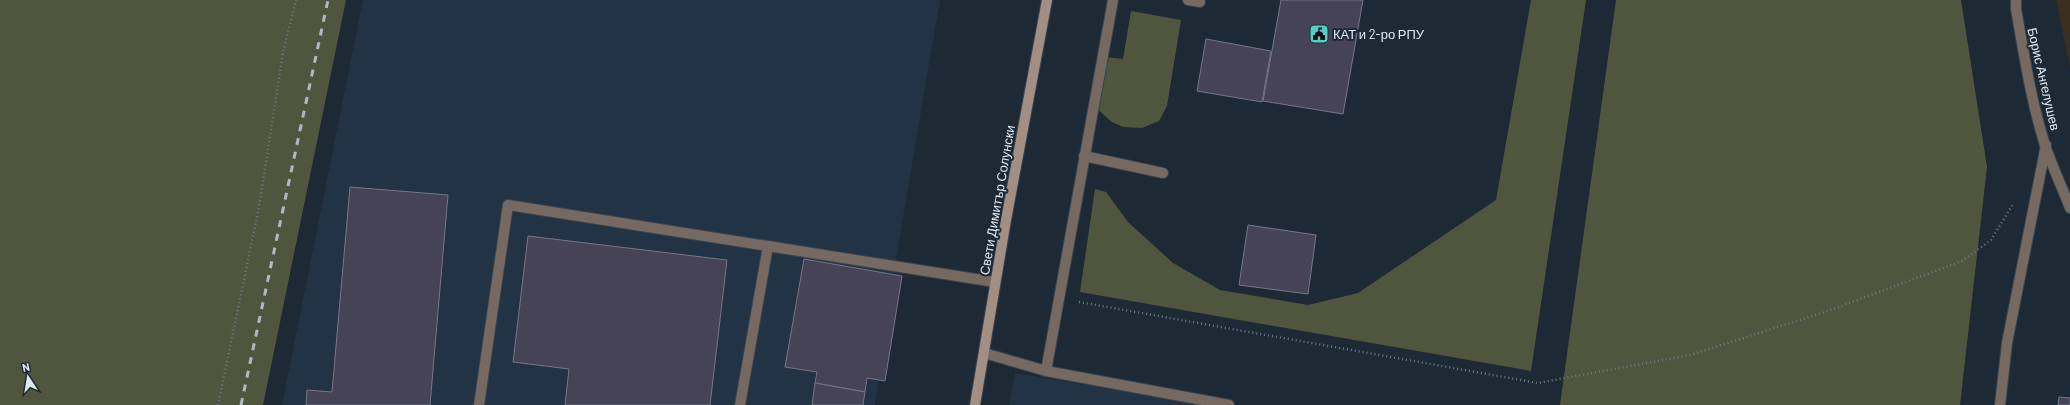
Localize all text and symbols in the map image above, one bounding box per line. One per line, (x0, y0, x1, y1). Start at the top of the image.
public building icon: КАТ и 2-ро РПУ (1308, 23, 1330, 45)
place label: КАТ и 2-ро РПУ (1333, 26, 1425, 42)
street label: Борис Ангелушев (2024, 26, 2064, 132)
street label: Свети Димитър Солунски (976, 124, 1018, 276)
north arrow (8, 357, 48, 397)
text: N (21, 360, 31, 374)

